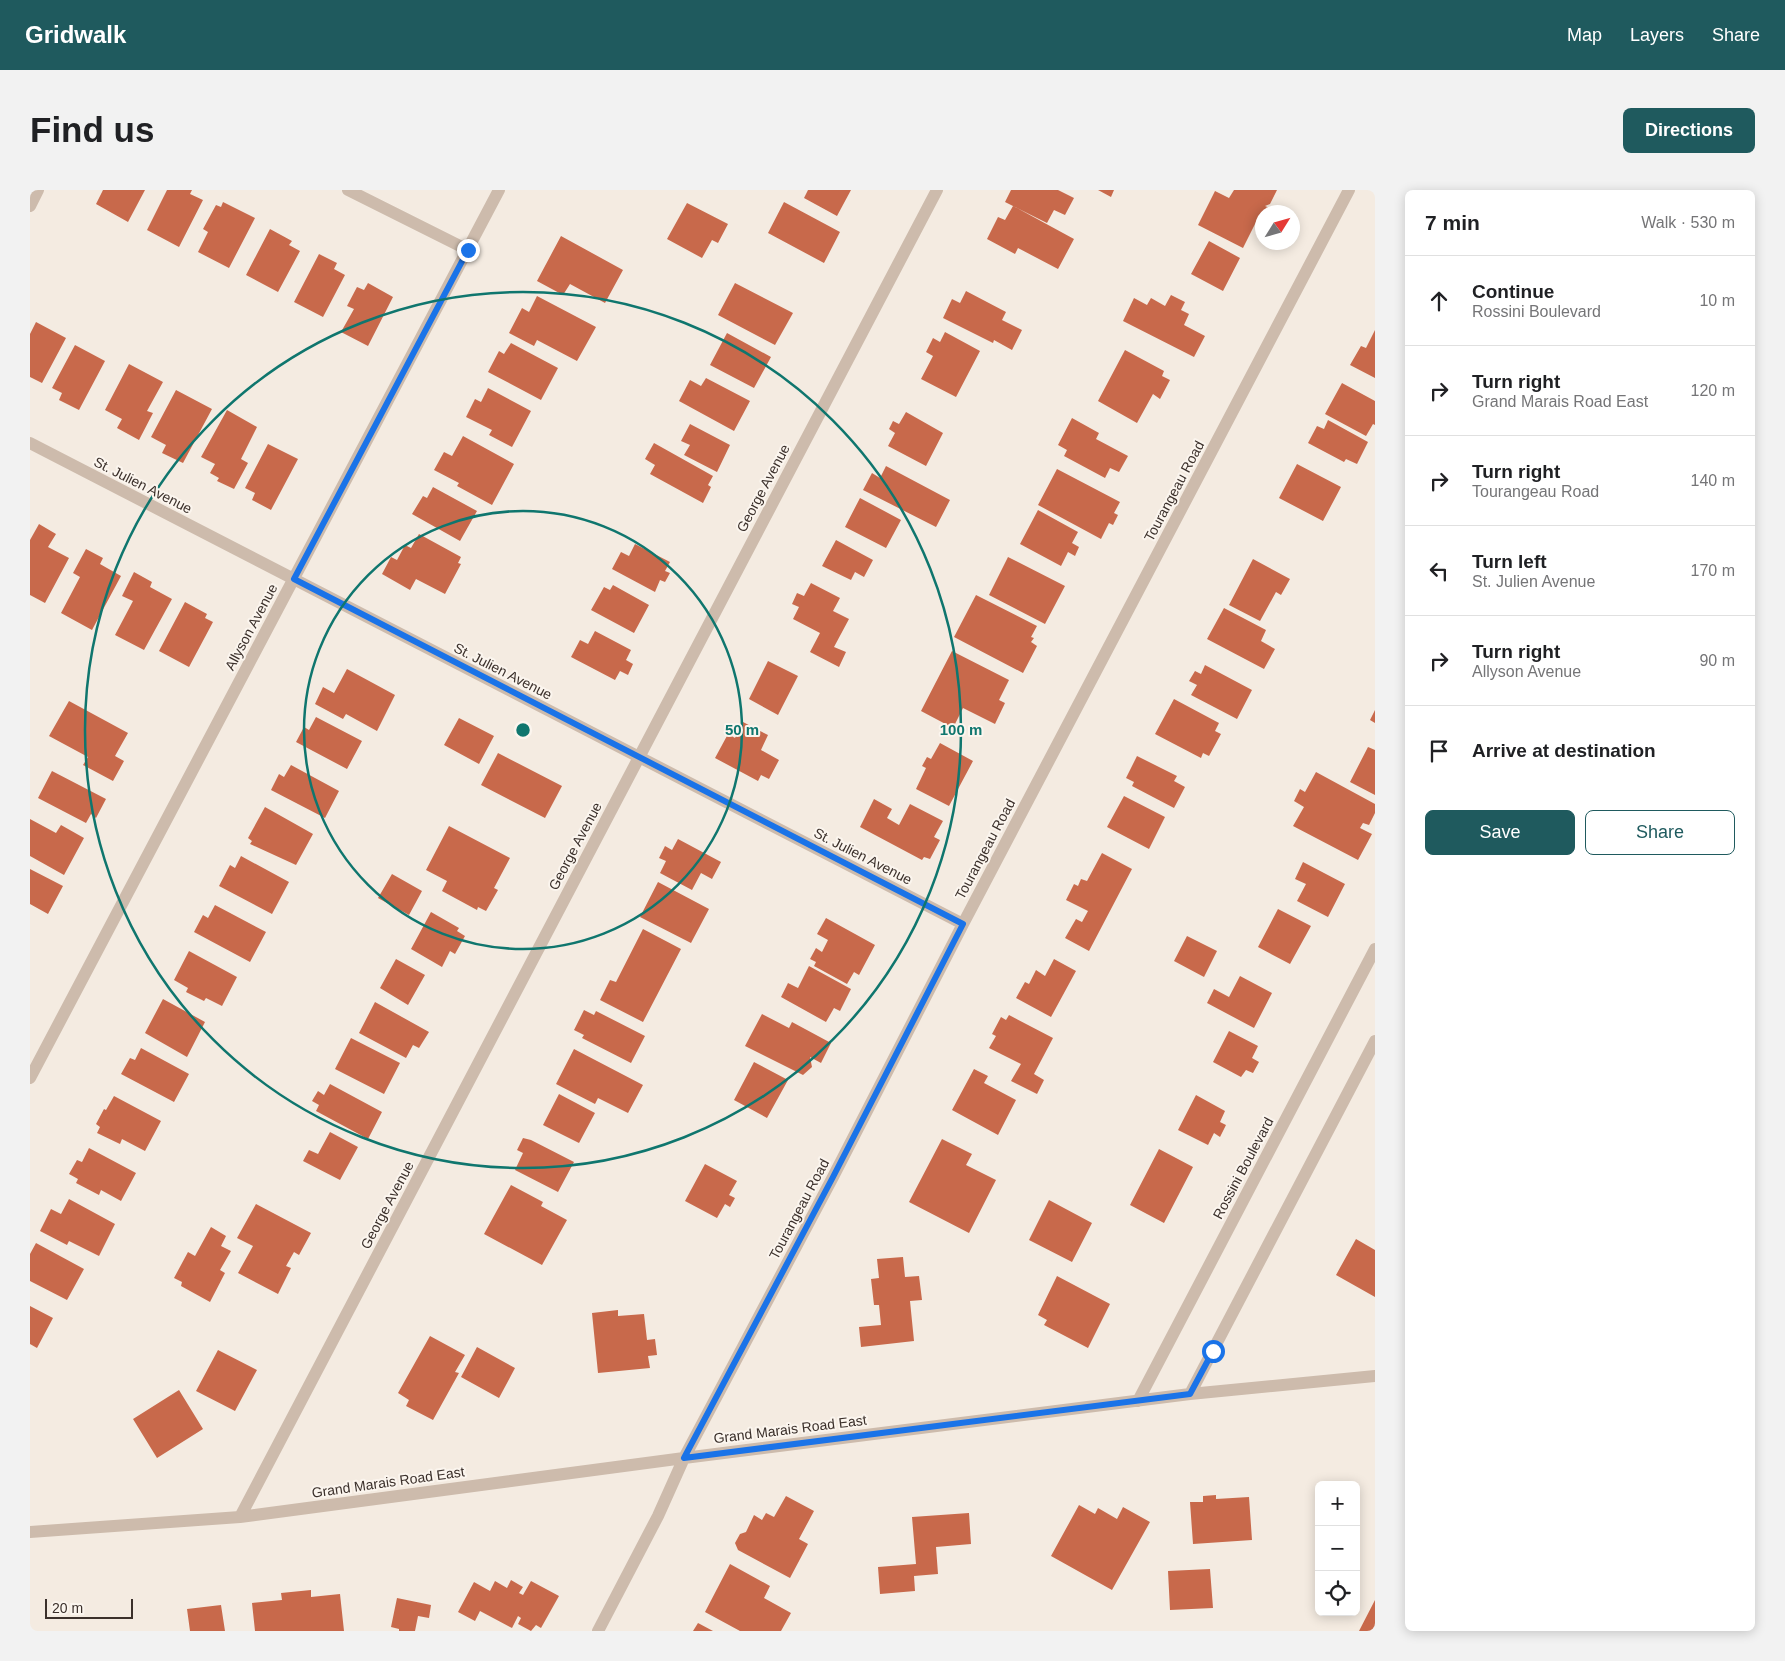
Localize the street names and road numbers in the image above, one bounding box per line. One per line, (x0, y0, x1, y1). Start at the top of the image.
street label: Tourangeau Road (1141, 438, 1207, 544)
street label: George Avenue (733, 441, 793, 535)
street label: St. Julien Avenue (91, 453, 195, 517)
street label: Allyson Avenue (222, 581, 281, 673)
street label: St. Julien Avenue (451, 639, 555, 703)
street label: Tourangeau Road (952, 796, 1018, 902)
street label: George Avenue (545, 799, 605, 893)
street label: St. Julien Avenue (811, 824, 915, 888)
street label: Rossini Boulevard (1209, 1114, 1277, 1222)
street label: Tourangeau Road (766, 1156, 832, 1262)
street label: George Avenue (357, 1158, 417, 1252)
street label: Grand Marais Road East (713, 1412, 868, 1446)
street label: Grand Marais Road East (311, 1463, 466, 1501)

